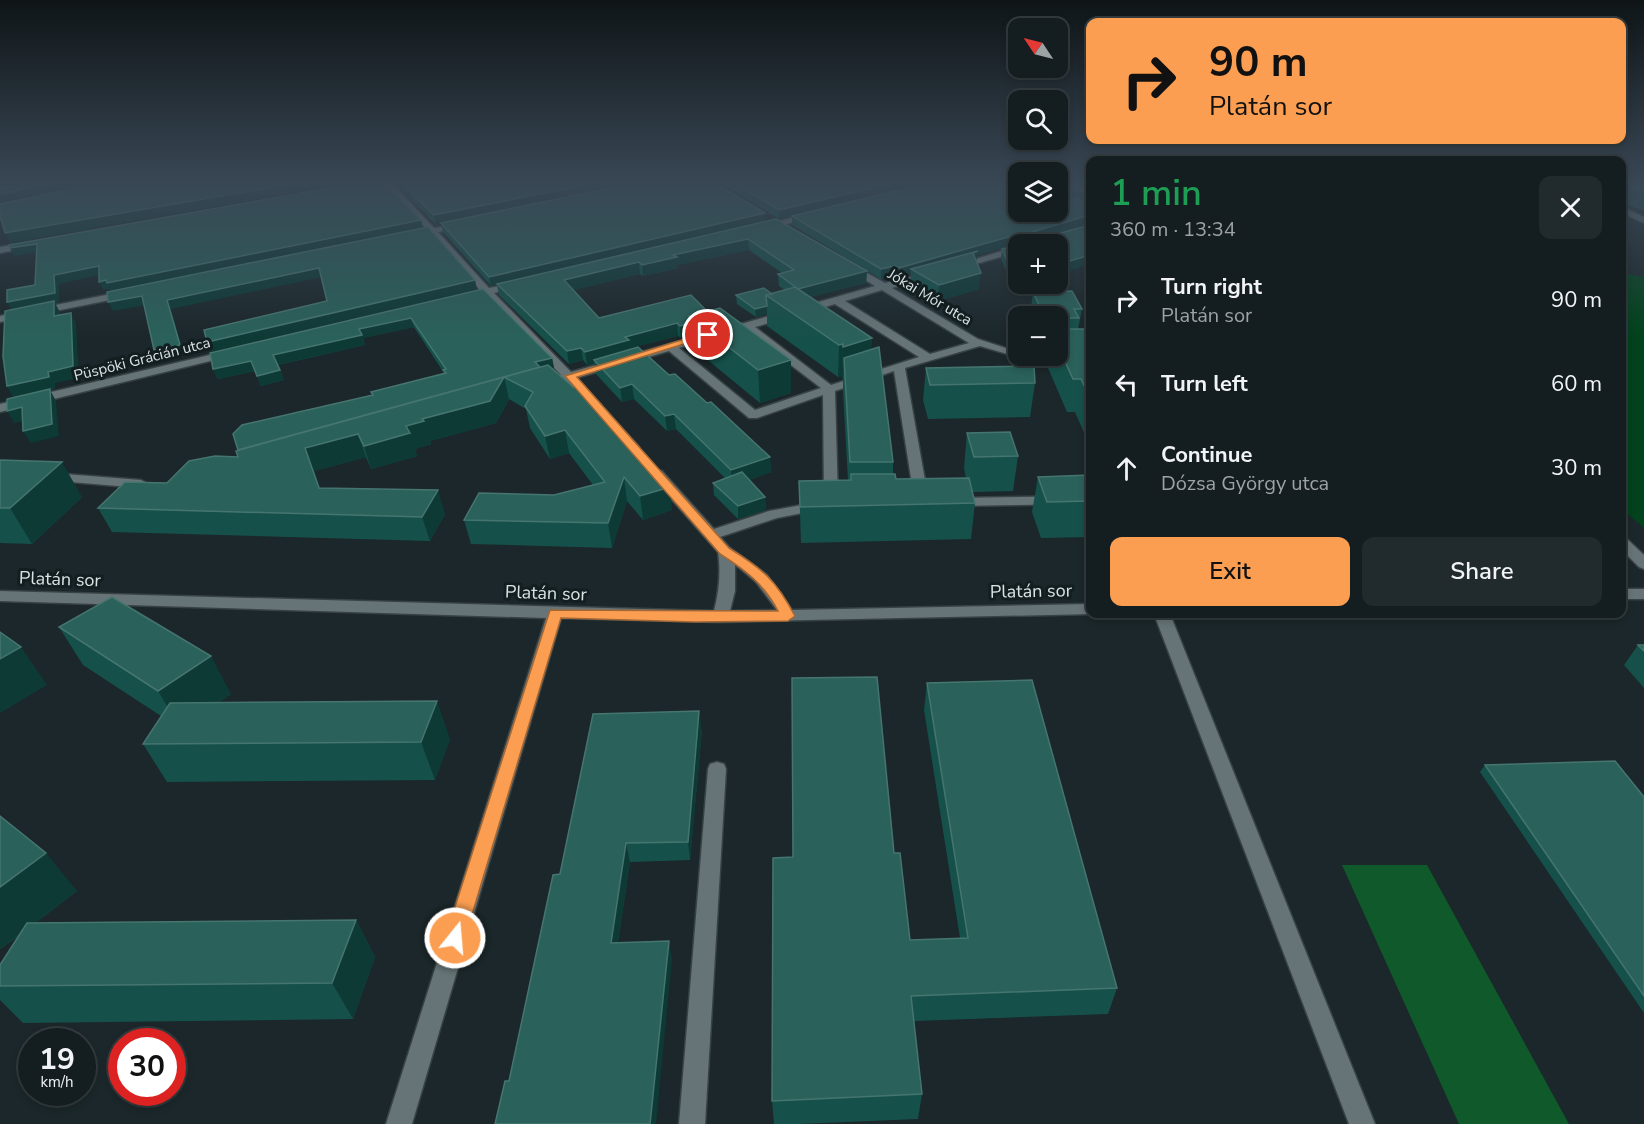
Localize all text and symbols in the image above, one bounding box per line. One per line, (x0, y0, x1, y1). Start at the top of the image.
north arrow (1008, 18, 1068, 78)
map controls (1008, 18, 1068, 366)
text: 90 m (1209, 34, 1308, 91)
icon: right (1110, 42, 1188, 120)
text: Platán sor (1209, 88, 1332, 125)
button: search (1008, 90, 1068, 150)
button: layers (1008, 162, 1068, 222)
text: 1 min (1110, 169, 1202, 218)
button: close (1539, 176, 1602, 239)
text: 360 m · 13:34 (1110, 216, 1236, 243)
button: + (1008, 234, 1068, 294)
street label: Jókai Mór utca (883, 264, 976, 330)
text: Turn right (1161, 272, 1262, 302)
icon: right (1110, 284, 1143, 317)
text: 90 m (1551, 285, 1602, 315)
text: Platán sor (1161, 302, 1252, 329)
button: − (1008, 306, 1068, 366)
pin (682, 309, 733, 360)
icon: arrive (691, 318, 724, 351)
street label: Püspöki Grácián utca (72, 332, 212, 386)
icon: left (1110, 368, 1143, 401)
text: Turn left (1161, 369, 1248, 399)
text: 60 m (1551, 369, 1602, 399)
text: Continue (1161, 440, 1252, 470)
icon: ahead (1110, 452, 1143, 485)
text: 30 m (1551, 453, 1602, 483)
text: Dózsa György utca (1161, 470, 1329, 497)
button: Exit (1110, 537, 1350, 606)
button: Share (1362, 537, 1602, 606)
street label: Platán sor (19, 566, 102, 592)
street label: Platán sor (990, 578, 1073, 604)
street label: Platán sor (505, 580, 588, 606)
position arrow (423, 906, 487, 970)
speed limit sign: 30 (108, 1028, 186, 1106)
text: 19 (39, 1039, 75, 1080)
text: km/h (40, 1072, 74, 1092)

